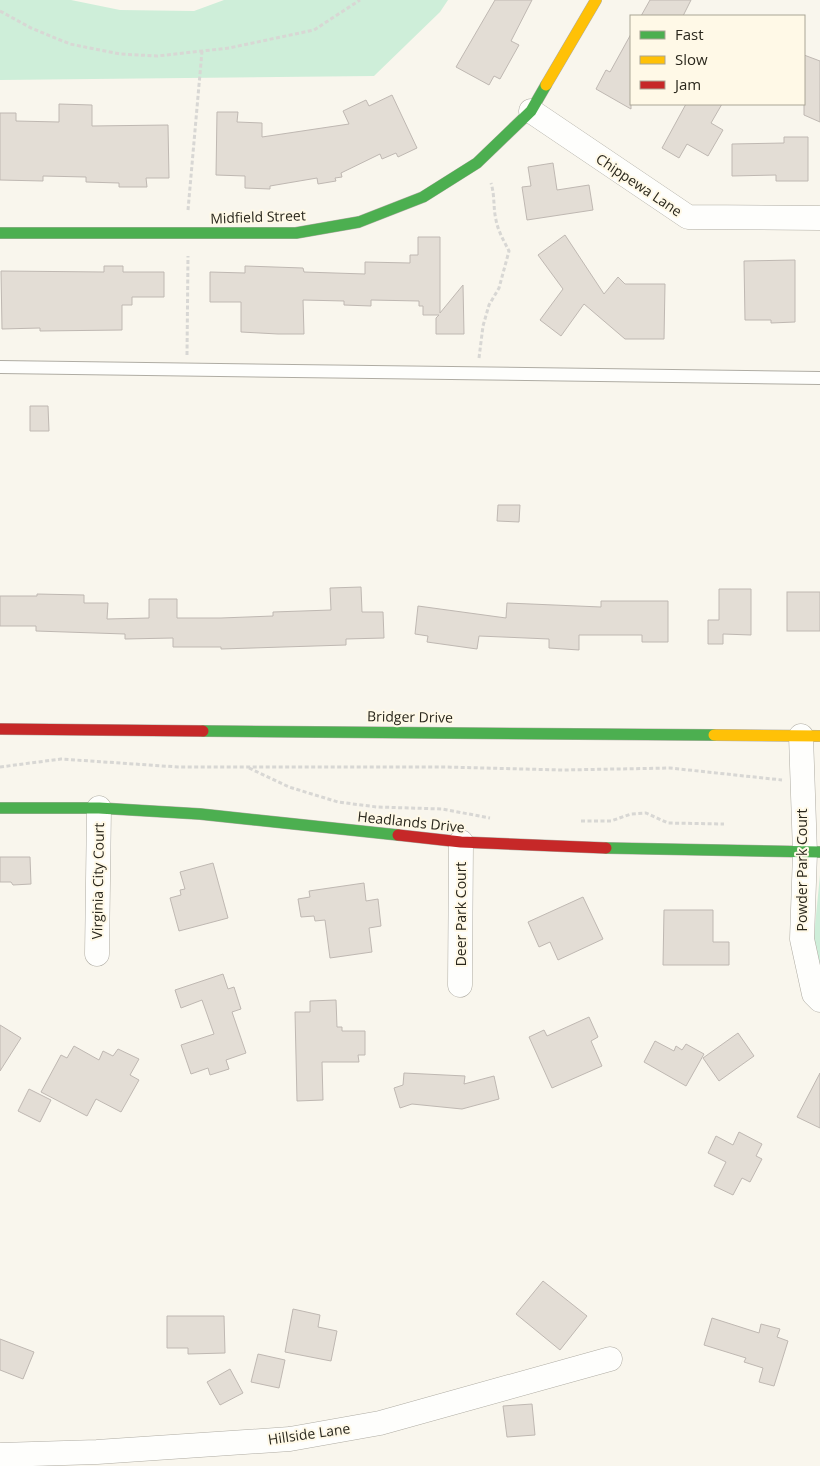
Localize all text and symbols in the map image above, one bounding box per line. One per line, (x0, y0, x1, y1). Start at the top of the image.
legend (630, 15, 805, 105)
text: Fast (675, 24, 704, 44)
text: Slow (675, 49, 708, 69)
text: Jam (673, 74, 701, 94)
street label: Chippewa Lane (593, 149, 686, 220)
street label: Midfield Street (210, 205, 306, 228)
street label: Bridger Drive (367, 706, 453, 727)
street label: Headlands Drive (357, 806, 466, 837)
street label: Powder Park Court (792, 809, 811, 931)
street label: Virginia City Court (87, 822, 108, 940)
street label: Deer Park Court (451, 862, 470, 966)
street label: Hillside Lane (267, 1418, 351, 1449)

